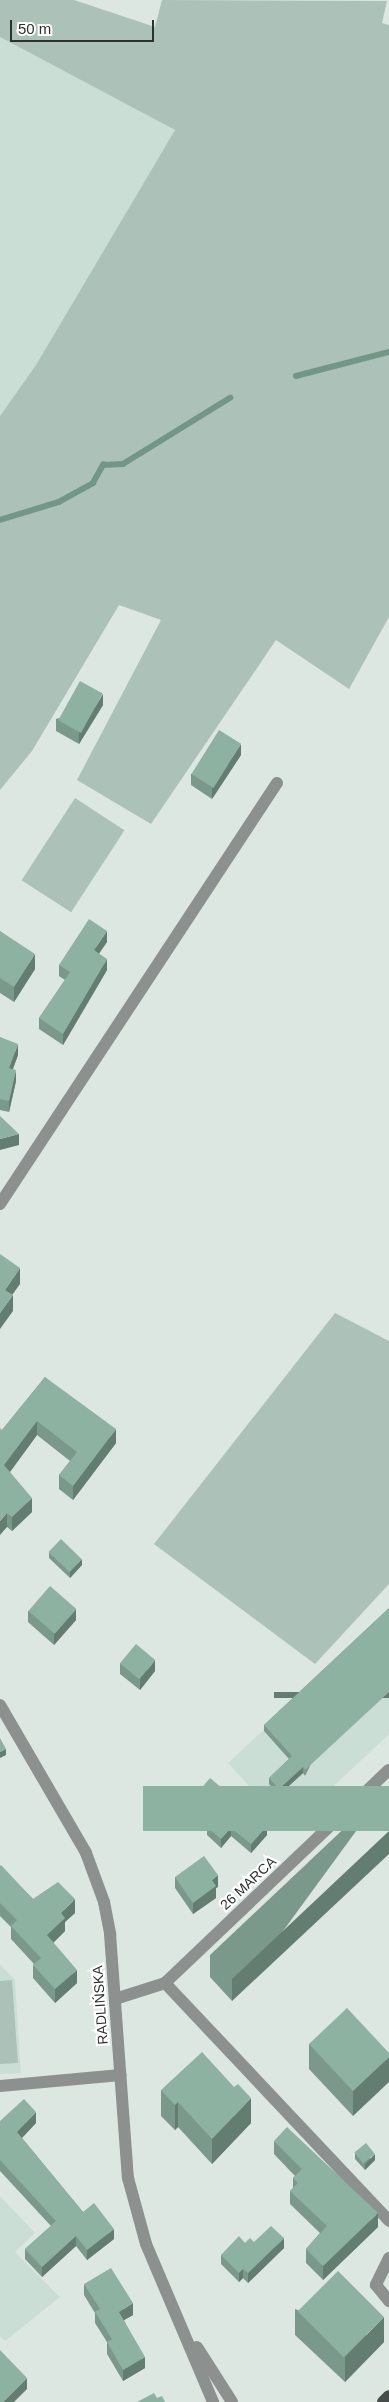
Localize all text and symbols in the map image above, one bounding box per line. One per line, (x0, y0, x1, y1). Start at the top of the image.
scale bar (12, 10, 156, 42)
text: 50 m (18, 20, 51, 37)
street label: 26 MARCA (217, 1853, 279, 1913)
street label: RADLIŃSKA (89, 1965, 111, 2045)

